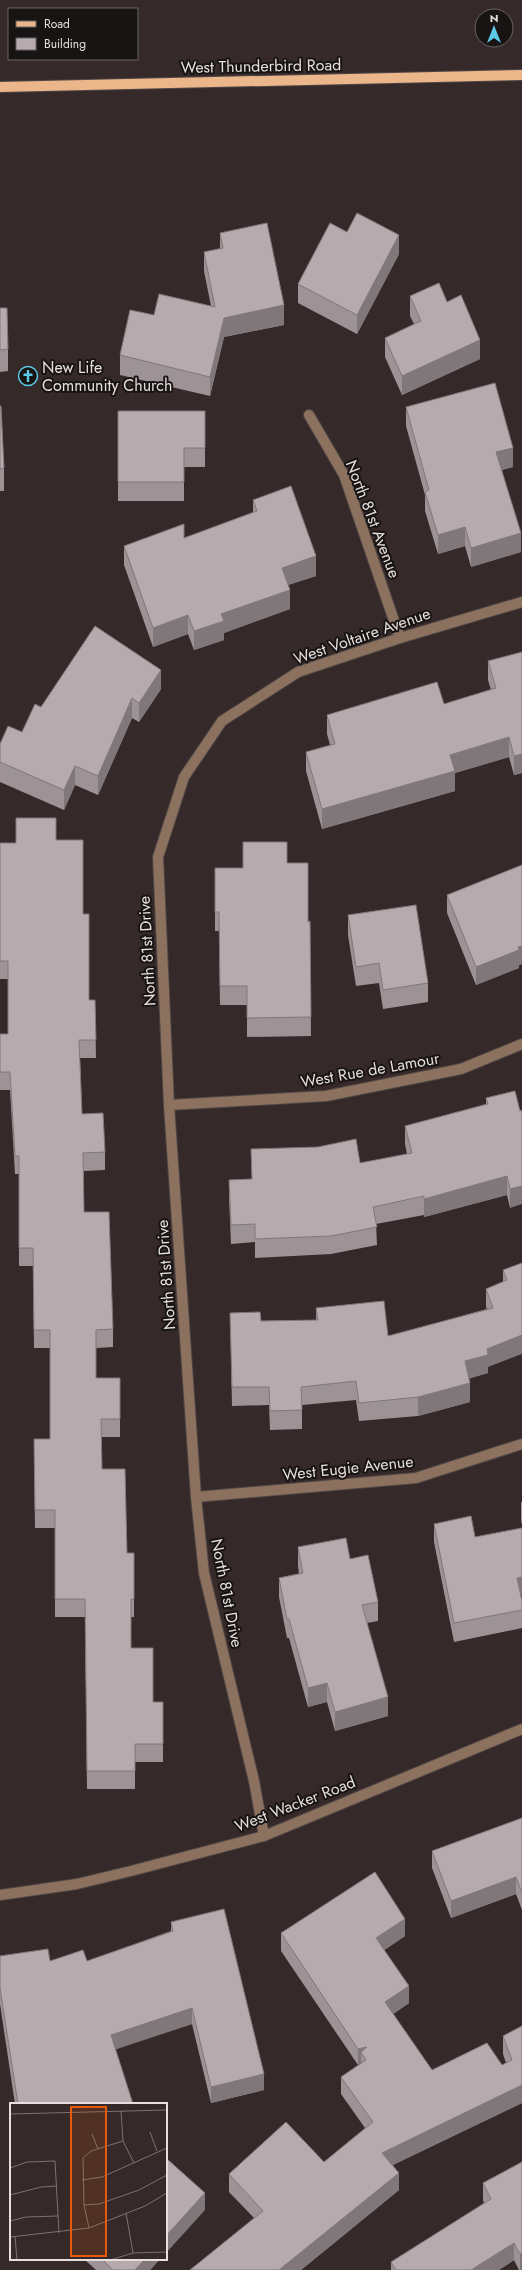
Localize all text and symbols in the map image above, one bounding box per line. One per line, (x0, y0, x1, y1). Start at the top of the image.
legend (8, 8, 138, 60)
north arrow (474, 8, 514, 48)
text: N (490, 10, 498, 26)
text: Road (44, 15, 70, 33)
text: Building (44, 35, 86, 53)
street label: West Thunderbird Road (181, 53, 341, 79)
place label: New Life Community Church (42, 356, 172, 397)
church icon: New Life Community Church (17, 365, 39, 387)
street label: North 81st Avenue (340, 457, 406, 581)
street label: West Voltaire Avenue (290, 602, 434, 670)
street label: North 81st Drive (133, 895, 161, 1007)
street label: West Rue de Lamour (299, 1046, 442, 1094)
street label: North 81st Drive (151, 1219, 181, 1331)
street label: West Eugie Avenue (282, 1450, 414, 1486)
street label: North 81st Drive (205, 1537, 249, 1649)
street label: West Wacker Road (231, 1770, 359, 1838)
inset map (10, 2103, 167, 2260)

